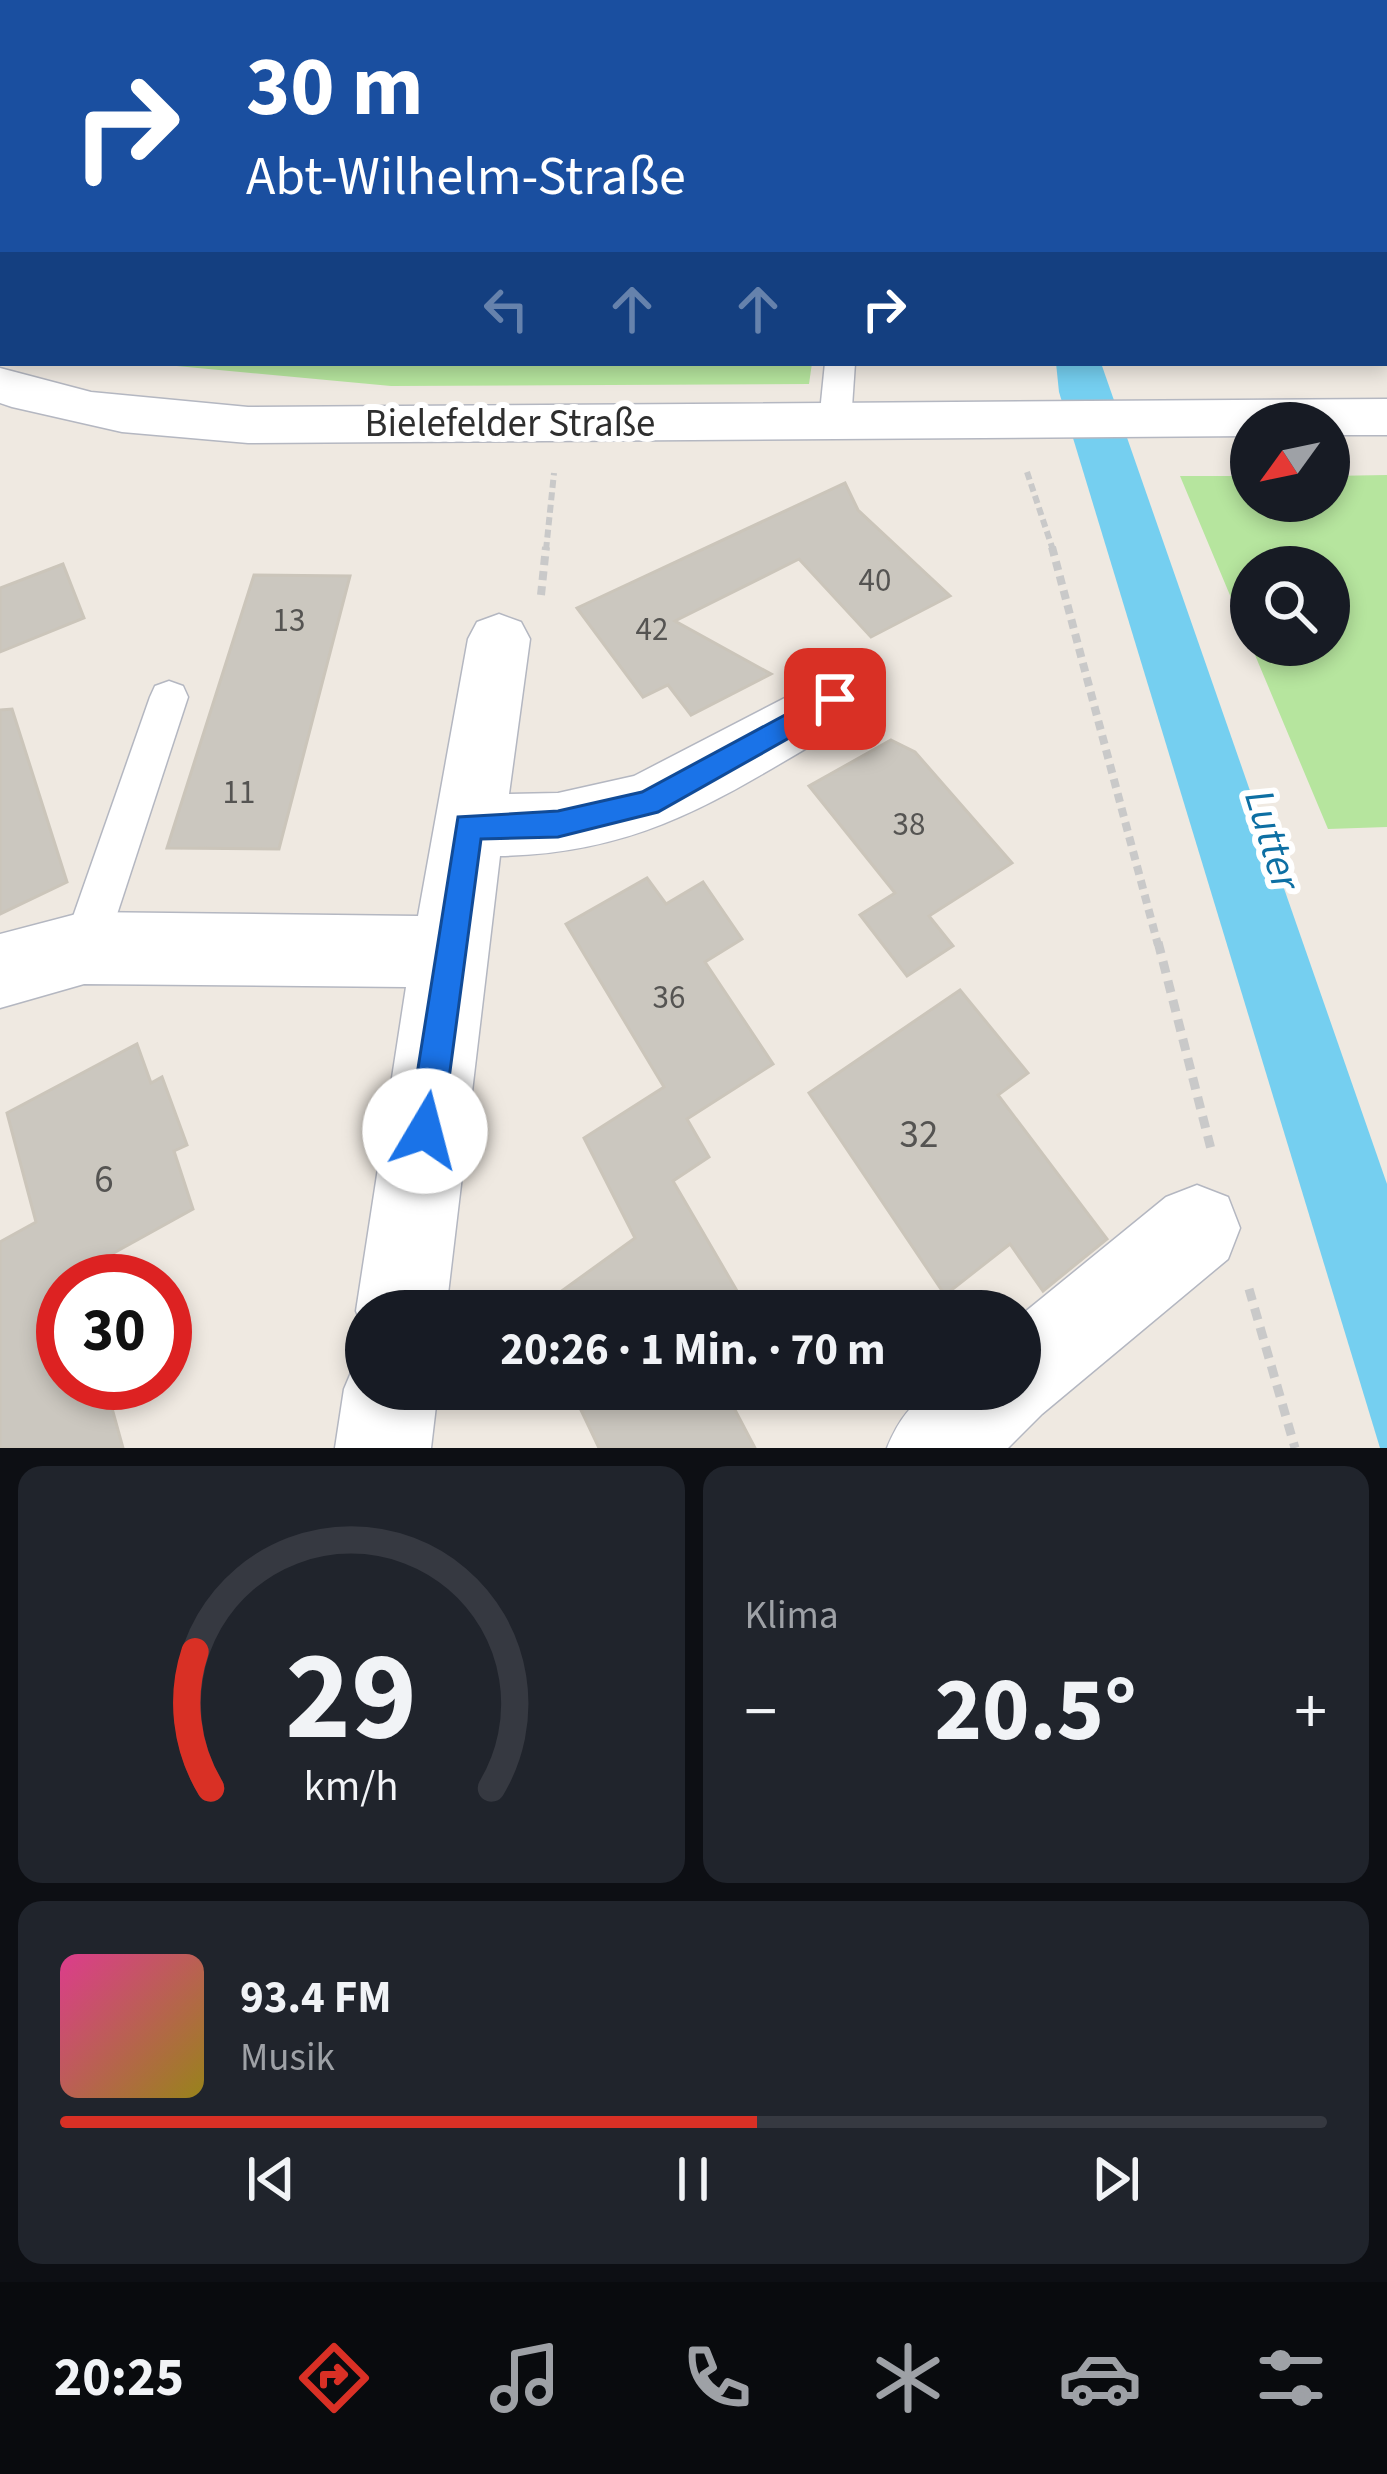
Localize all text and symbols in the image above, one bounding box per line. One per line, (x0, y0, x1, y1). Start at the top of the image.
text: 30 m (246, 28, 424, 148)
icon: right (48, 48, 204, 204)
text: Abt-Wilhelm-Straße (246, 139, 686, 216)
icon: left (473, 276, 539, 342)
icon: ahead (599, 276, 665, 342)
icon: ahead (725, 276, 791, 342)
icon: right (851, 276, 917, 342)
street label: Bielefelder Straße (365, 396, 655, 452)
north arrow (1230, 402, 1350, 522)
map controls (1230, 402, 1350, 666)
button: search (1230, 546, 1350, 666)
house number: 40 (859, 557, 891, 604)
house number: 13 (273, 597, 305, 644)
house number: 42 (636, 606, 668, 653)
pin (784, 648, 886, 750)
icon: arrive (802, 666, 868, 732)
house number: 11 (223, 769, 255, 816)
water label: Lutter (1228, 782, 1316, 899)
house number: 38 (893, 801, 925, 848)
house number: 36 (653, 974, 685, 1021)
position arrow (362, 1068, 488, 1194)
house number: 32 (900, 1107, 938, 1163)
house number: 6 (94, 1152, 114, 1208)
speed limit sign: 30 (36, 1254, 192, 1410)
text: 20:26 · 1 Min. · 70 m (500, 1318, 886, 1382)
text: Klima (745, 1588, 839, 1644)
text: 29 (285, 1609, 417, 1787)
text: 20.5° (935, 1647, 1137, 1775)
text: − (745, 1665, 777, 1759)
text: + (1294, 1665, 1327, 1759)
text: km/h (304, 1755, 399, 1816)
text: 93.4 FM (240, 1966, 392, 2030)
text: Musik (240, 2030, 335, 2086)
icon: previous (238, 2146, 304, 2212)
icon: pause (660, 2146, 726, 2212)
icon: next (1083, 2146, 1149, 2212)
icon: directions (292, 2336, 376, 2420)
icon: music (483, 2336, 567, 2420)
icon: phone (675, 2336, 759, 2420)
icon: climate (866, 2336, 950, 2420)
icon: car (1058, 2336, 1142, 2420)
icon: filters (1249, 2336, 1333, 2420)
text: 20:25 (54, 2340, 184, 2417)

